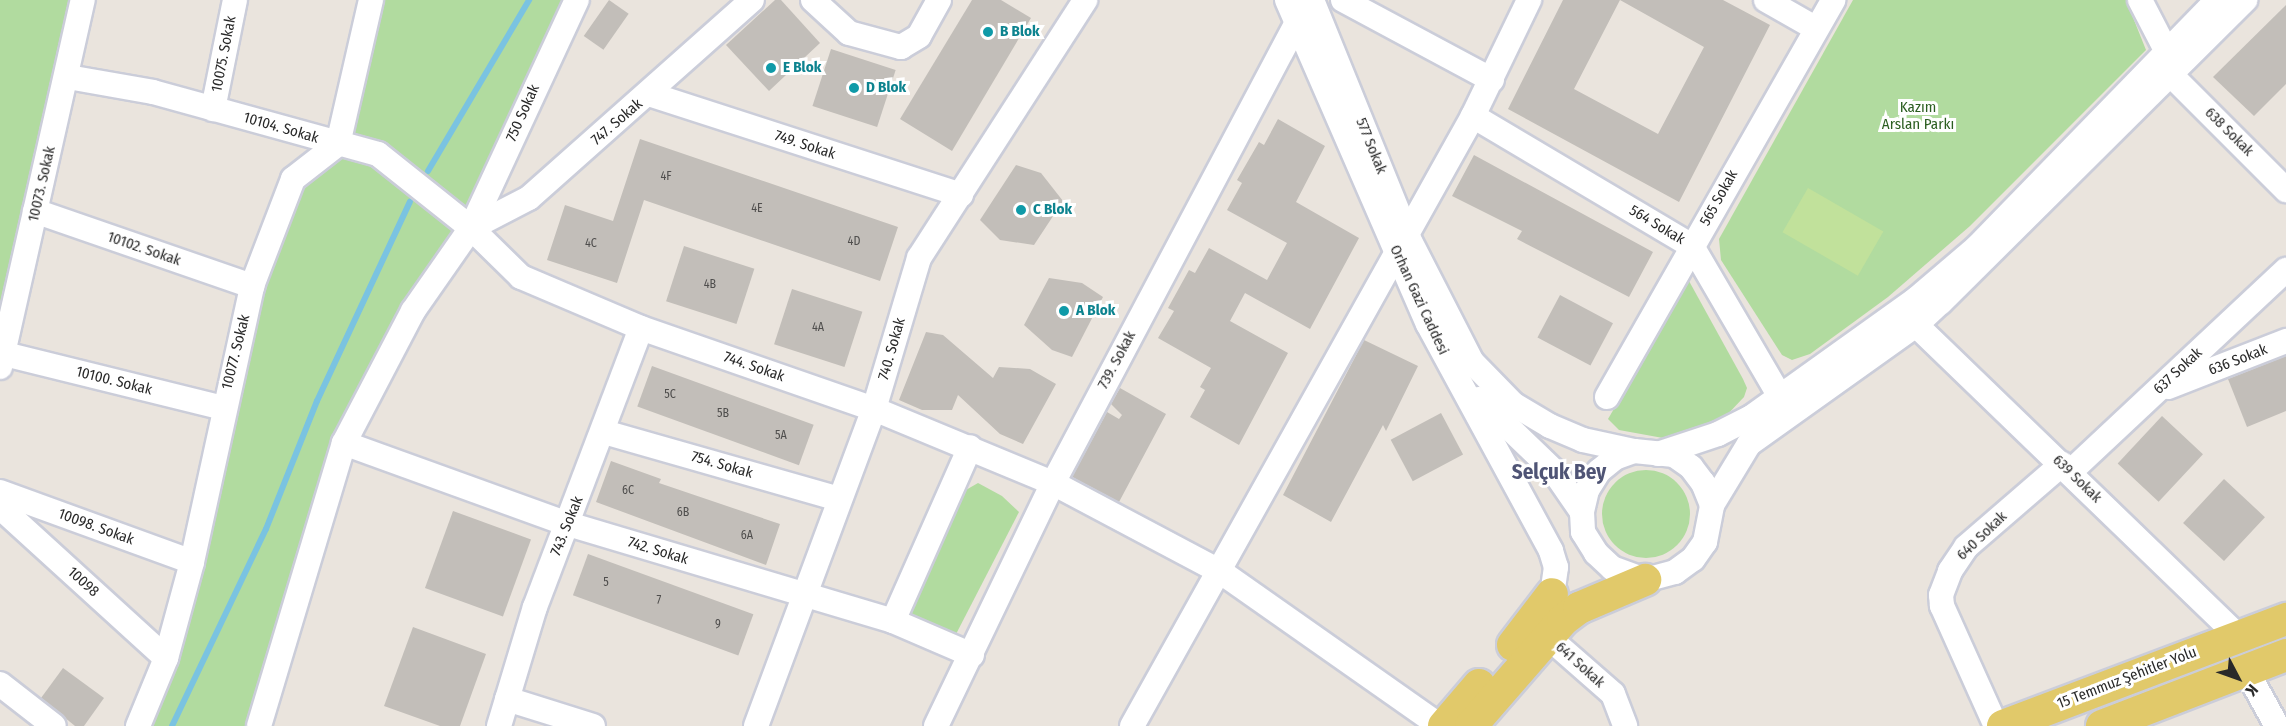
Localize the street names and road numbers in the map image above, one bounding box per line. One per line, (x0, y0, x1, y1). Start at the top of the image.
street label: 10075. Sokak (208, 14, 240, 94)
street label: 750 Sokak (502, 82, 544, 144)
street label: 747. Sokak (588, 95, 646, 149)
street label: 638 Sokak (2201, 104, 2257, 160)
street label: 10104. Sokak (241, 109, 321, 147)
street label: 577 Sokak (1352, 115, 1390, 177)
street label: 749. Sokak (772, 127, 838, 163)
street label: 10073. Sokak (25, 144, 59, 224)
street label: 565 Sokak (1696, 167, 1742, 229)
street label: 564 Sokak (1626, 201, 1688, 249)
street label: 10102. Sokak (105, 228, 183, 270)
street label: Orhan Gazi Caddesi (1386, 242, 1452, 358)
street label: 10077. Sokak (218, 313, 254, 391)
street label: 740. Sokak (875, 316, 909, 382)
street label: 739. Sokak (1094, 328, 1140, 392)
street label: 636 Sokak (2206, 341, 2270, 379)
street label: 637 Sokak (2150, 344, 2206, 398)
street label: 744. Sokak (721, 348, 787, 386)
street label: 10100. Sokak (74, 363, 154, 399)
street label: 754. Sokak (689, 448, 755, 482)
street label: 639 Sokak (2049, 451, 2105, 507)
street label: 743. Sokak (547, 494, 587, 558)
street label: 10098. Sokak (56, 505, 136, 549)
street label: 640 Sokak (1953, 508, 2011, 564)
street label: 742. Sokak (626, 533, 690, 569)
street label: 10098 (64, 563, 102, 601)
street label: 641 Sokak (1552, 638, 1608, 692)
street label: 15 Temmuz Şehitler Yolu (2055, 643, 2199, 713)

